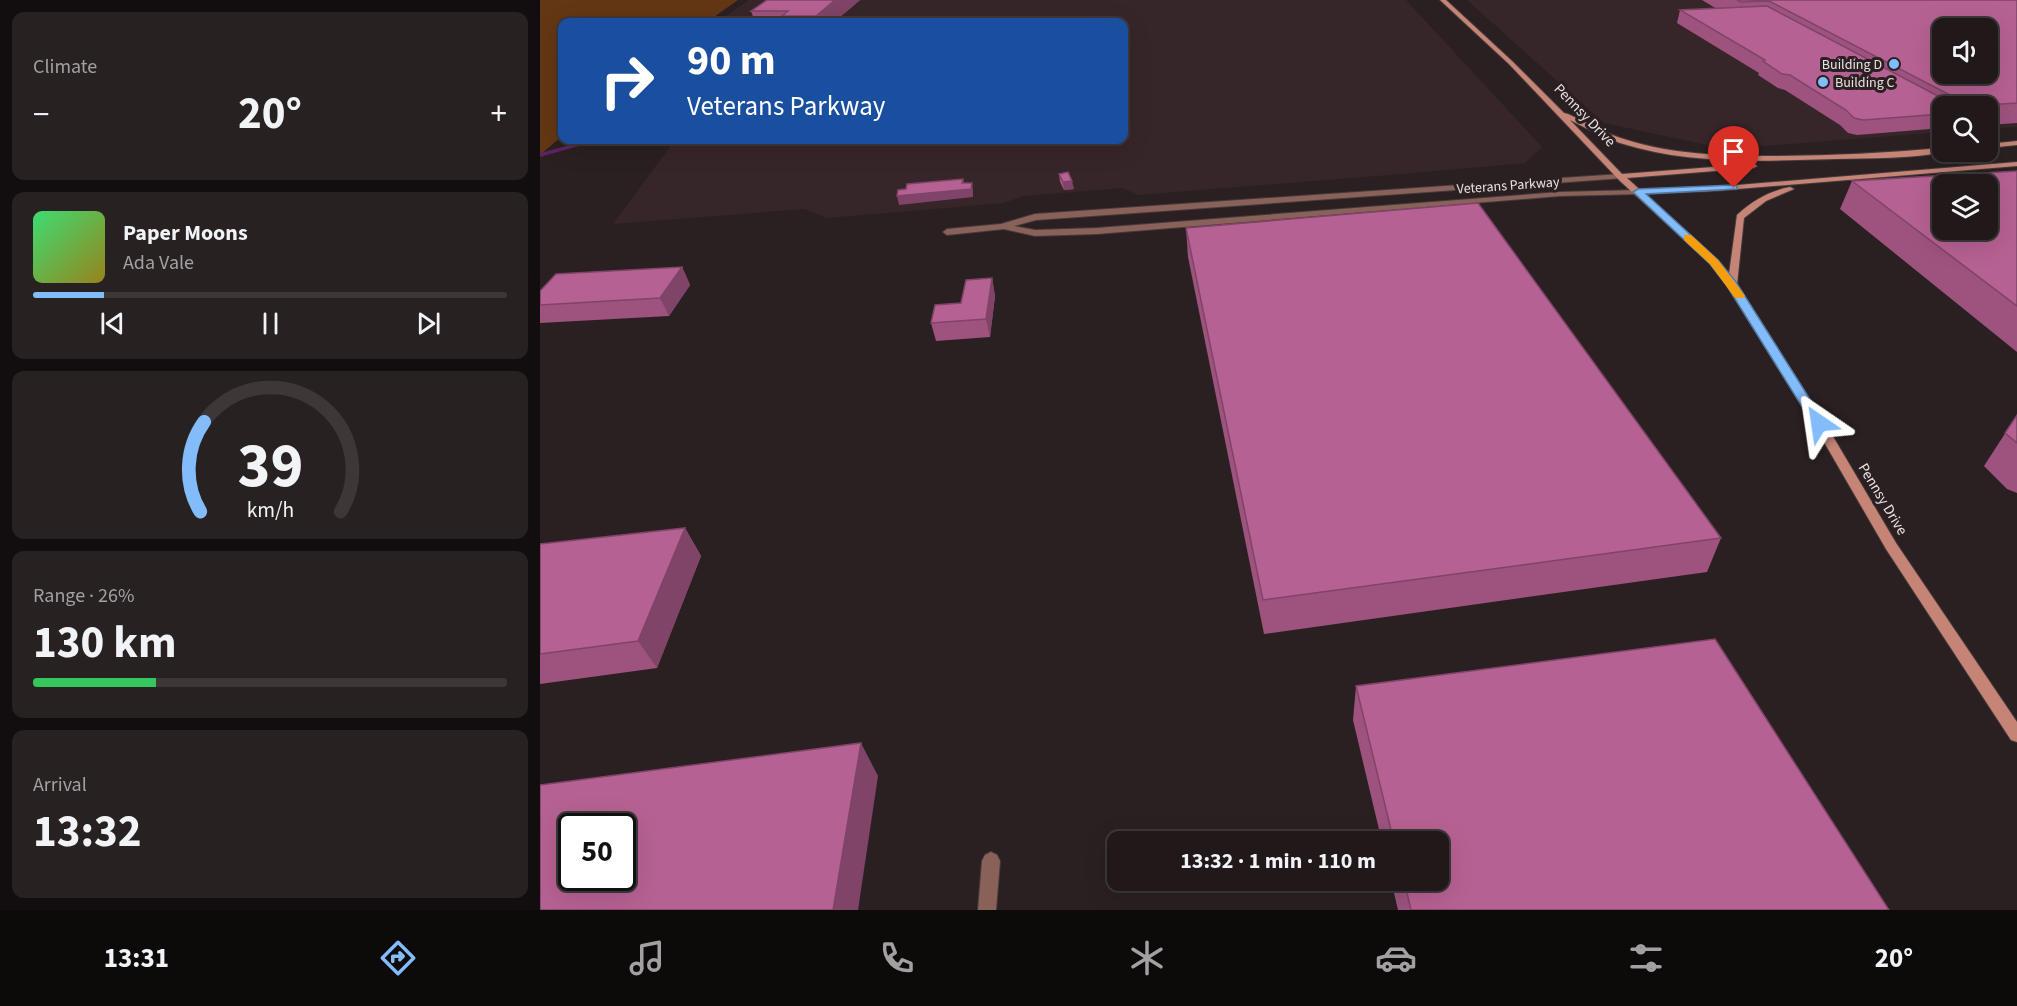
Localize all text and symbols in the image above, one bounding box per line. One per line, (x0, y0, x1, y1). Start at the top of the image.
map controls (1932, 18, 1998, 240)
button: sound (1932, 18, 1998, 84)
text: 90 m (687, 31, 776, 91)
icon: right (588, 42, 666, 120)
text: Climate (33, 53, 97, 81)
place label: Building D (1822, 55, 1882, 75)
marker: Building D (1887, 57, 1901, 71)
place label: Building C (1835, 73, 1895, 93)
marker: Building C (1816, 75, 1830, 89)
street label: Pennsy Drive (1549, 79, 1620, 152)
text: 20° (238, 82, 302, 146)
text: Veterans Parkway (687, 87, 885, 126)
text: − (33, 91, 49, 138)
text: + (491, 91, 507, 138)
button: search (1932, 96, 1998, 162)
pin (1708, 126, 1759, 188)
icon: arrive (1717, 135, 1750, 168)
street label: Veterans Parkway (1456, 172, 1561, 200)
button: layers (1932, 174, 1998, 240)
text: Paper Moons (123, 217, 248, 249)
text: Ada Vale (123, 249, 194, 277)
icon: previous (96, 307, 129, 340)
icon: pause (254, 307, 287, 340)
icon: next (412, 307, 445, 340)
position arrow (1787, 391, 1851, 455)
text: 39 (237, 422, 303, 511)
street label: Pennsy Drive (1853, 459, 1912, 539)
text: km/h (246, 495, 294, 526)
text: Range · 26% (33, 582, 134, 610)
text: 130 km (33, 611, 177, 675)
text: Arrival (33, 771, 87, 799)
text: 13:32 (33, 800, 142, 864)
speed limit sign: 50 (558, 813, 636, 891)
text: 13:32 · 1 min · 110 m (1180, 845, 1376, 877)
icon: directions (377, 937, 419, 979)
icon: music (626, 937, 668, 979)
icon: phone (876, 937, 918, 979)
icon: climate (1126, 937, 1168, 979)
icon: car (1375, 937, 1417, 979)
icon: filters (1625, 937, 1667, 979)
text: 13:31 (104, 939, 169, 978)
text: 20° (1875, 939, 1913, 978)

